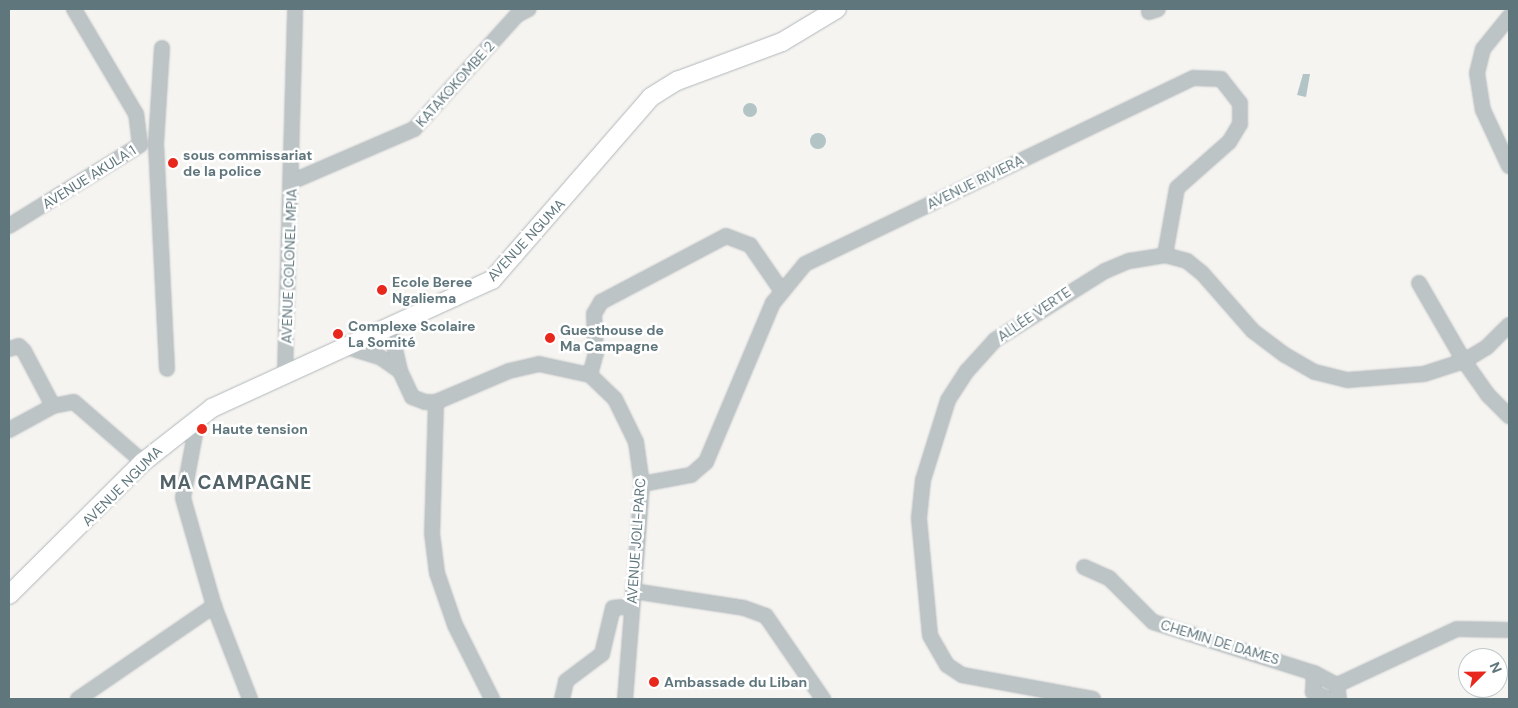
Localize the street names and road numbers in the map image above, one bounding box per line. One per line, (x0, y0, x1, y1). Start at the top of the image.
street label: KATAKOKOMBE 2 (412, 38, 498, 130)
street label: AVENUE AKULA 1 (39, 141, 139, 213)
street label: AVENUE RIVIERA (924, 151, 1026, 213)
street label: AVENUE COLONEL MPIA (278, 188, 300, 344)
street label: AVENUE NGUMA (484, 195, 568, 285)
street label: ALLÉE VERTE (994, 283, 1074, 345)
street label: AVENUE NGUMA (79, 443, 165, 529)
street label: AVENUE JOLI-PARC (623, 477, 649, 605)
street label: CHEMIN DE DAMES (1159, 616, 1281, 668)

